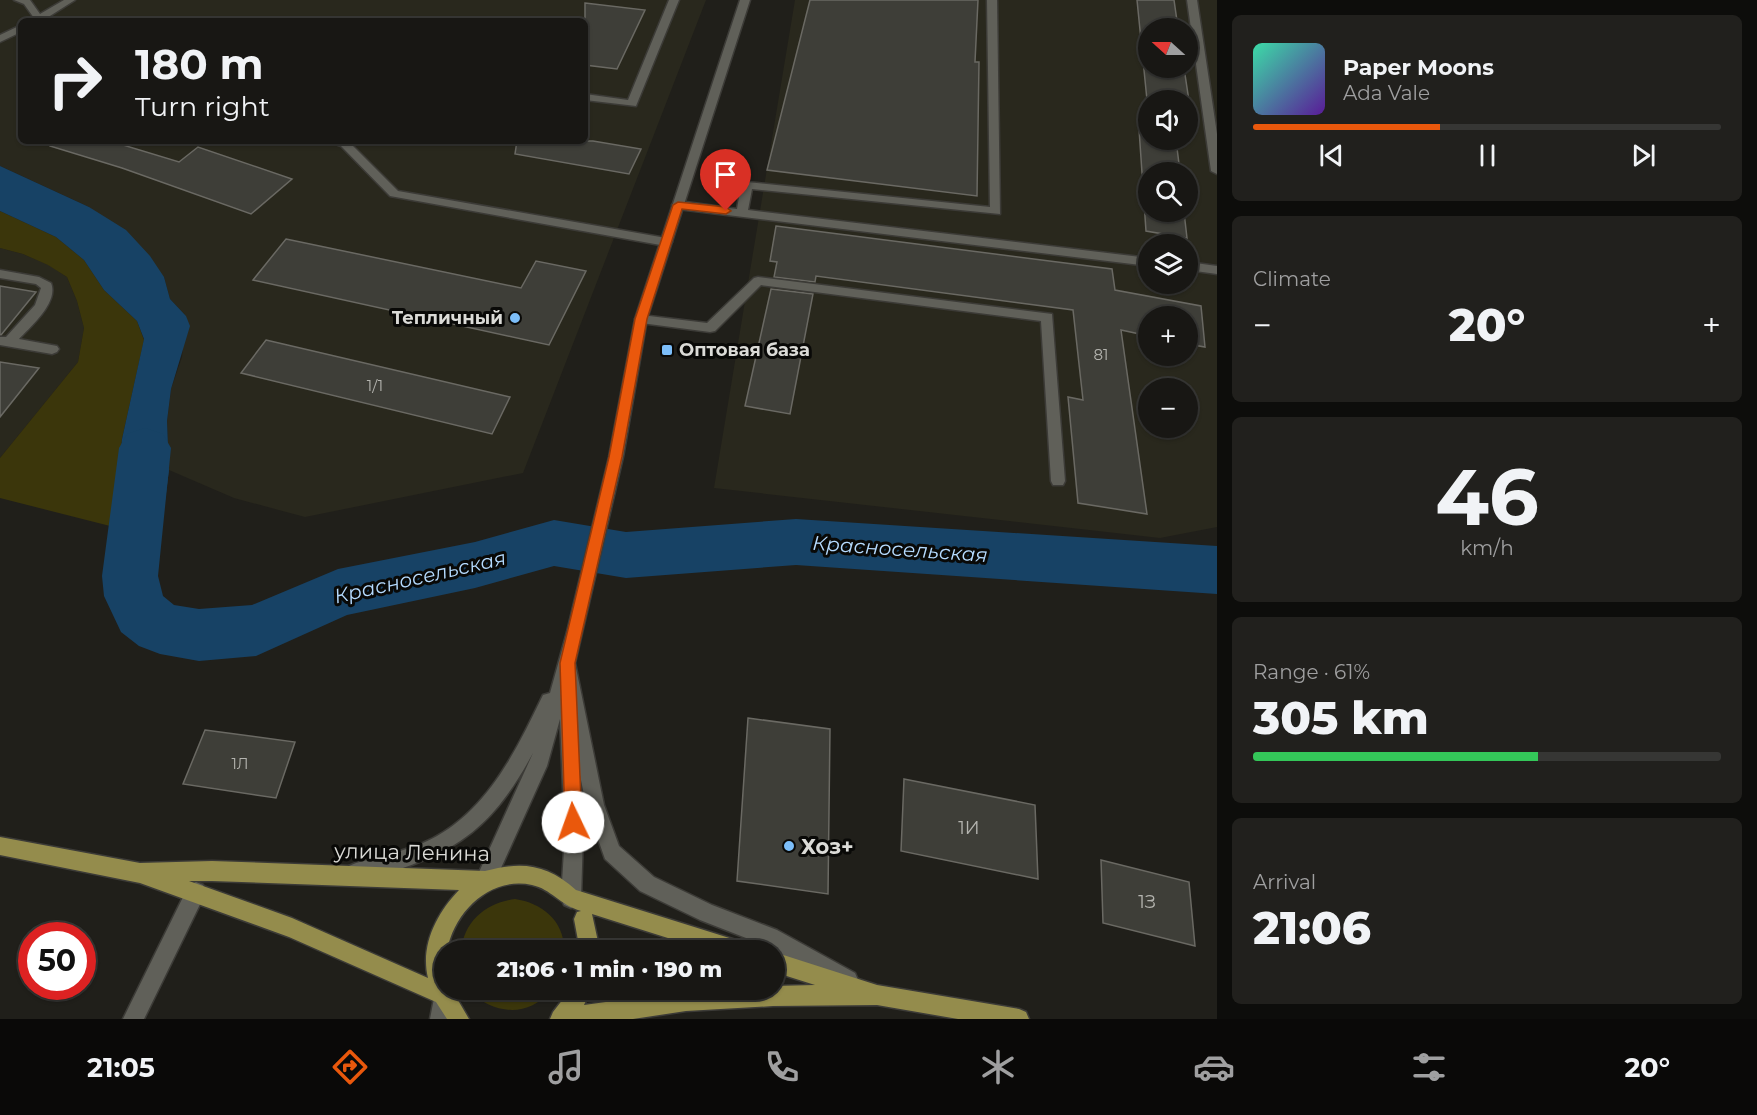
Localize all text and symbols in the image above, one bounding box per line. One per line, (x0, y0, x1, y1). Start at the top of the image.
north arrow (1138, 18, 1198, 78)
map controls (1138, 18, 1198, 438)
text: 180 m (135, 38, 264, 90)
icon: right (36, 42, 114, 120)
text: Paper Moons (1343, 54, 1494, 81)
text: Ada Vale (1343, 81, 1430, 105)
text: Turn right (135, 90, 270, 123)
button: sound (1138, 90, 1198, 150)
icon: previous (1315, 139, 1348, 172)
icon: pause (1471, 139, 1504, 172)
icon: next (1627, 139, 1660, 172)
pin (700, 149, 751, 211)
icon: arrive (709, 158, 742, 191)
button: search (1138, 162, 1198, 222)
button: layers (1138, 234, 1198, 294)
text: Climate (1253, 267, 1331, 291)
text: 20° (1449, 297, 1525, 352)
text: − (1253, 305, 1272, 345)
text: + (1702, 305, 1721, 345)
button: + (1138, 306, 1198, 366)
place label: Тепличный (392, 307, 503, 329)
marker: Тепличный (508, 311, 522, 325)
place label: Оптовая база (679, 339, 810, 361)
marker: Оптовая база (660, 343, 674, 357)
house number: 81 (1094, 345, 1109, 364)
house number: 1/1 (367, 376, 383, 395)
button: − (1138, 378, 1198, 438)
text: 46 (1435, 449, 1539, 545)
water label: Красносельская (812, 531, 988, 567)
text: km/h (1460, 536, 1514, 560)
water label: Красносельская (332, 546, 508, 608)
text: Range · 61% (1253, 660, 1370, 684)
text: 305 km (1253, 690, 1429, 745)
house number: 1Л (231, 754, 249, 773)
position arrow (541, 790, 605, 854)
house number: 1И (958, 817, 980, 839)
place label: Хоз+ (801, 834, 854, 859)
street label: улица Ленина (333, 838, 490, 866)
marker: Хоз+ (782, 839, 796, 853)
text: Arrival (1253, 870, 1316, 894)
house number: 1З (1138, 891, 1156, 913)
text: 21:06 (1253, 900, 1371, 955)
speed limit sign: 50 (18, 922, 96, 1000)
text: 21:06 · 1 min · 190 m (497, 956, 722, 983)
icon: directions (329, 1046, 371, 1088)
icon: music (545, 1046, 587, 1088)
icon: phone (761, 1046, 803, 1088)
icon: climate (977, 1046, 1019, 1088)
icon: car (1193, 1046, 1235, 1088)
icon: filters (1408, 1046, 1450, 1088)
text: 21:05 (87, 1051, 155, 1084)
text: 20° (1624, 1051, 1670, 1084)

